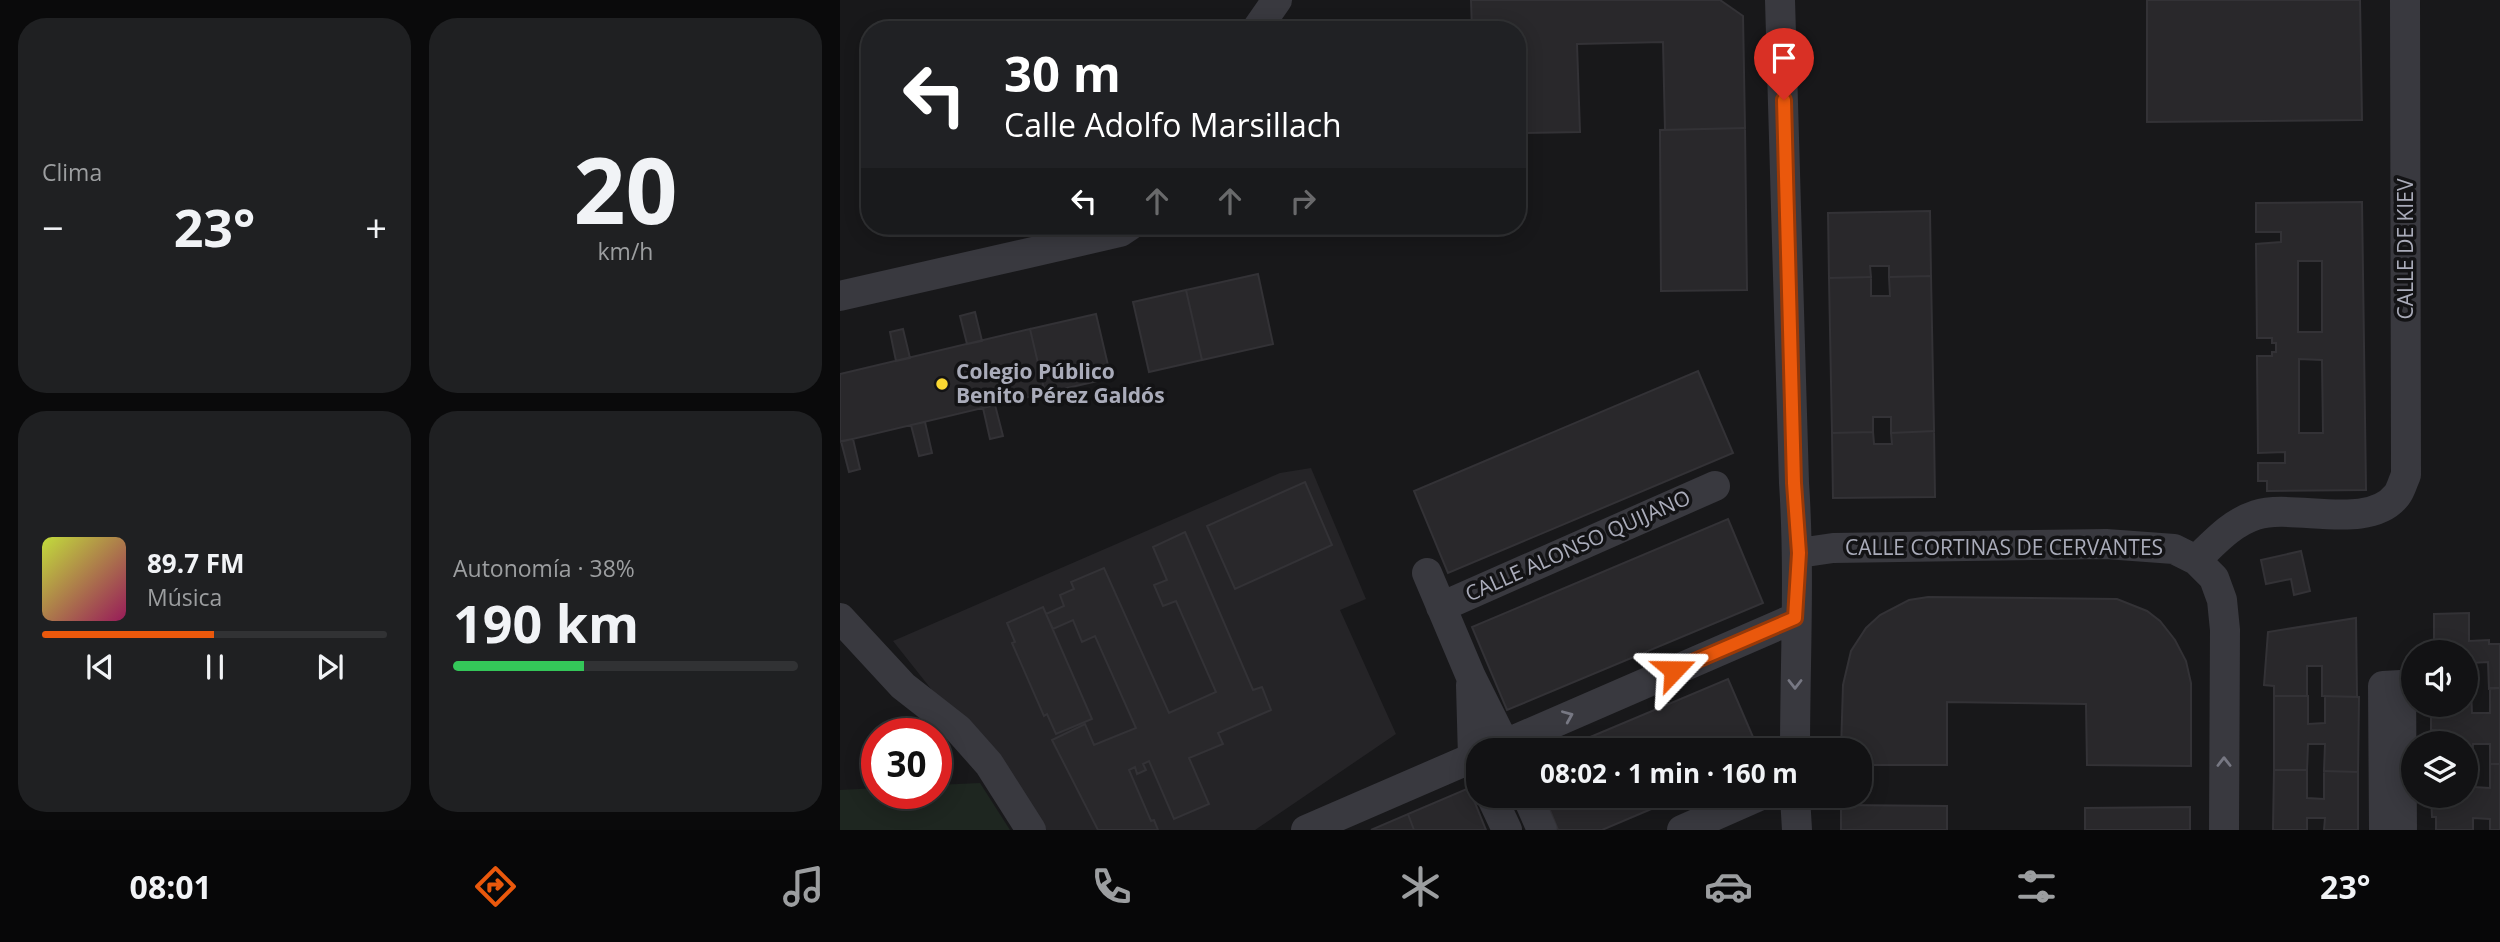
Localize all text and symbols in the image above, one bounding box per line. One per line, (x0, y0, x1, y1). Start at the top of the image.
pin (1754, 28, 1814, 100)
icon: arrive (1765, 39, 1803, 77)
text: 30 m (1004, 40, 1121, 106)
icon: left (889, 49, 980, 140)
text: Calle Adolfo Marsillach (1004, 103, 1342, 146)
text: 20 (573, 127, 678, 251)
text: Clima (42, 156, 102, 188)
street label: CALLE DE KIEV (2391, 178, 2419, 319)
icon: left (1065, 182, 1103, 220)
icon: ahead (1138, 182, 1176, 220)
icon: ahead (1211, 182, 1249, 220)
icon: right (1284, 182, 1322, 220)
text: 23° (174, 191, 255, 262)
text: − (42, 201, 64, 253)
text: + (365, 201, 387, 253)
text: km/h (598, 235, 653, 267)
place label: Colegio Público Benito Pérez Galdós (956, 357, 1165, 409)
marker: Colegio Público Benito Pérez Galdós (934, 376, 950, 392)
street label: CALLE ALONSO QUIJANO (1461, 483, 1695, 607)
street label: CALLE CORTINAS DE CERVANTES (1845, 533, 2163, 561)
text: 89.7 FM (147, 545, 245, 581)
text: Autonomía · 38% (453, 552, 635, 584)
text: Música (147, 581, 222, 613)
text: 190 km (453, 587, 639, 658)
position arrow (1637, 633, 1711, 707)
map controls (2401, 640, 2478, 808)
button: sound (2401, 640, 2478, 717)
icon: previous (81, 648, 119, 686)
icon: pause (196, 648, 234, 686)
icon: next (311, 648, 349, 686)
one-way arrow (1787, 679, 1803, 690)
one-way arrow (1561, 711, 1573, 725)
speed limit sign: 30 (861, 718, 952, 809)
button: layers (2401, 731, 2478, 808)
text: 08:02 · 1 min · 160 m (1540, 755, 1798, 791)
one-way arrow (2217, 756, 2232, 767)
icon: directions (471, 862, 520, 911)
icon: music (779, 862, 828, 911)
icon: phone (1087, 862, 1136, 911)
icon: climate (1396, 862, 1445, 911)
icon: car (1704, 862, 1753, 911)
icon: filters (2012, 862, 2061, 911)
text: 08:01 (130, 865, 212, 908)
text: 23° (2320, 865, 2370, 908)

